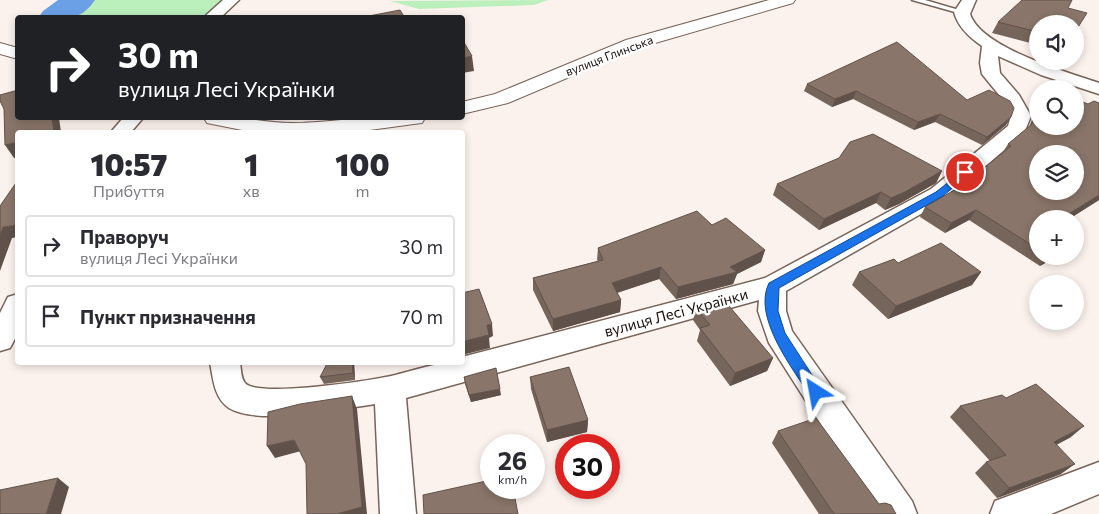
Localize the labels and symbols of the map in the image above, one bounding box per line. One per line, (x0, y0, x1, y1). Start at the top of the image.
street label: вулиця Глинська (563, 32, 655, 78)
pin (944, 151, 986, 193)
street label: вулиця Лесі Українки (602, 284, 750, 340)
position arrow (789, 365, 841, 417)
speed limit sign: 30 (555, 434, 620, 499)

